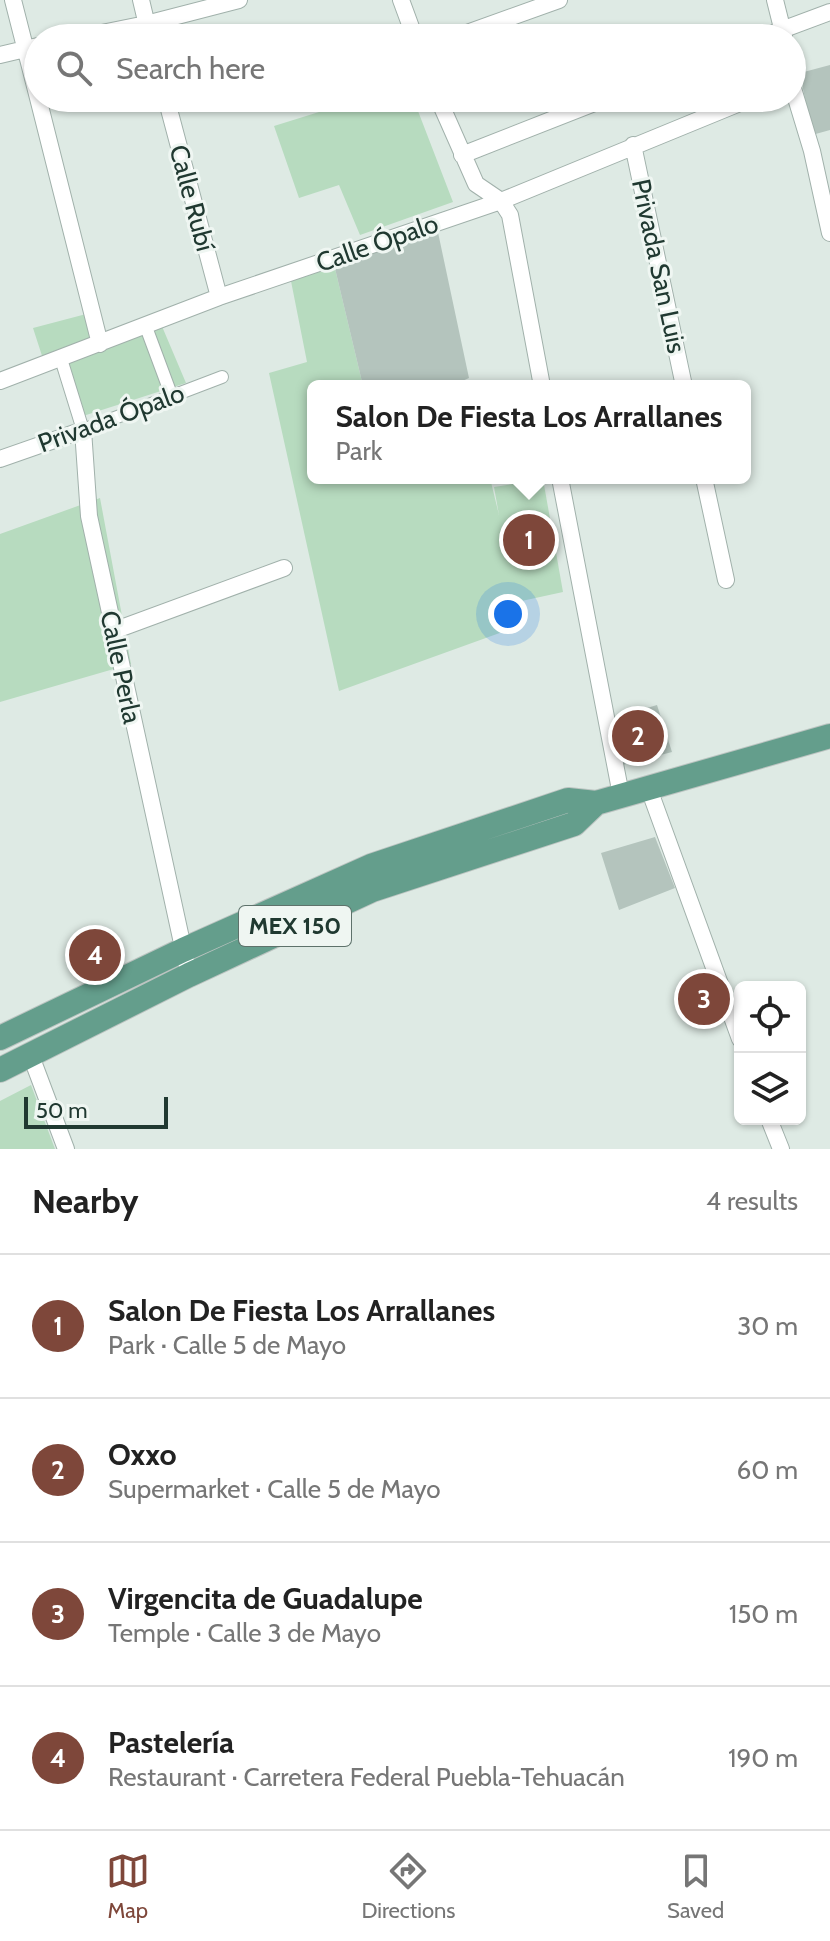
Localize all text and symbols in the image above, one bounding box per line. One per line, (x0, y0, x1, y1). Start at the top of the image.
search box (24, 24, 806, 112)
icon: search (52, 46, 96, 90)
text: Search here (116, 50, 265, 87)
street label: Calle Rubí (162, 141, 222, 255)
street label: Privada San Luis (625, 176, 693, 356)
street label: Calle Ópalo (312, 207, 442, 279)
street label: Privada Ópalo (33, 377, 189, 459)
popup (307, 380, 751, 484)
text: Salon De Fiesta Los Arrallanes (335, 398, 723, 435)
text: Park (335, 435, 382, 467)
pin: 1 (503, 510, 555, 570)
your location (488, 594, 528, 634)
street label: Calle Perla (93, 608, 149, 727)
pin: 2 (612, 706, 664, 766)
road number: MEX 150 (239, 906, 351, 946)
pin: 4 (69, 925, 121, 985)
pin: 3 (678, 969, 730, 1029)
map controls (734, 981, 806, 1125)
button: locate (734, 981, 806, 1053)
button: layers (734, 1053, 806, 1125)
scale bar (24, 1093, 168, 1129)
text: 50 m (36, 1097, 88, 1124)
text: Nearby (32, 1180, 139, 1222)
text: 4 results (706, 1185, 798, 1217)
text: Salon De Fiesta Los Arrallanes (108, 1292, 495, 1329)
text: 1 (53, 1310, 63, 1342)
text: 30 m (737, 1310, 798, 1342)
text: Park · Calle 5 de Mayo (108, 1329, 346, 1361)
text: Oxxo (108, 1436, 177, 1473)
text: 2 (51, 1454, 65, 1486)
text: 60 m (736, 1454, 798, 1486)
text: Supermarket · Calle 5 de Mayo (108, 1473, 441, 1505)
text: Virgencita de Guadalupe (108, 1580, 423, 1617)
text: 3 (51, 1598, 65, 1630)
text: 150 m (729, 1598, 798, 1630)
text: Temple · Calle 3 de Mayo (108, 1617, 381, 1649)
text: Pastelería (108, 1724, 234, 1761)
text: 4 (50, 1742, 66, 1774)
text: 190 m (728, 1742, 798, 1774)
text: Restaurant · Carretera Federal Puebla-Tehuacán (108, 1761, 625, 1793)
tab: Map (106, 1849, 150, 1924)
tab: Directions (361, 1849, 455, 1924)
tab: Saved (667, 1849, 724, 1924)

